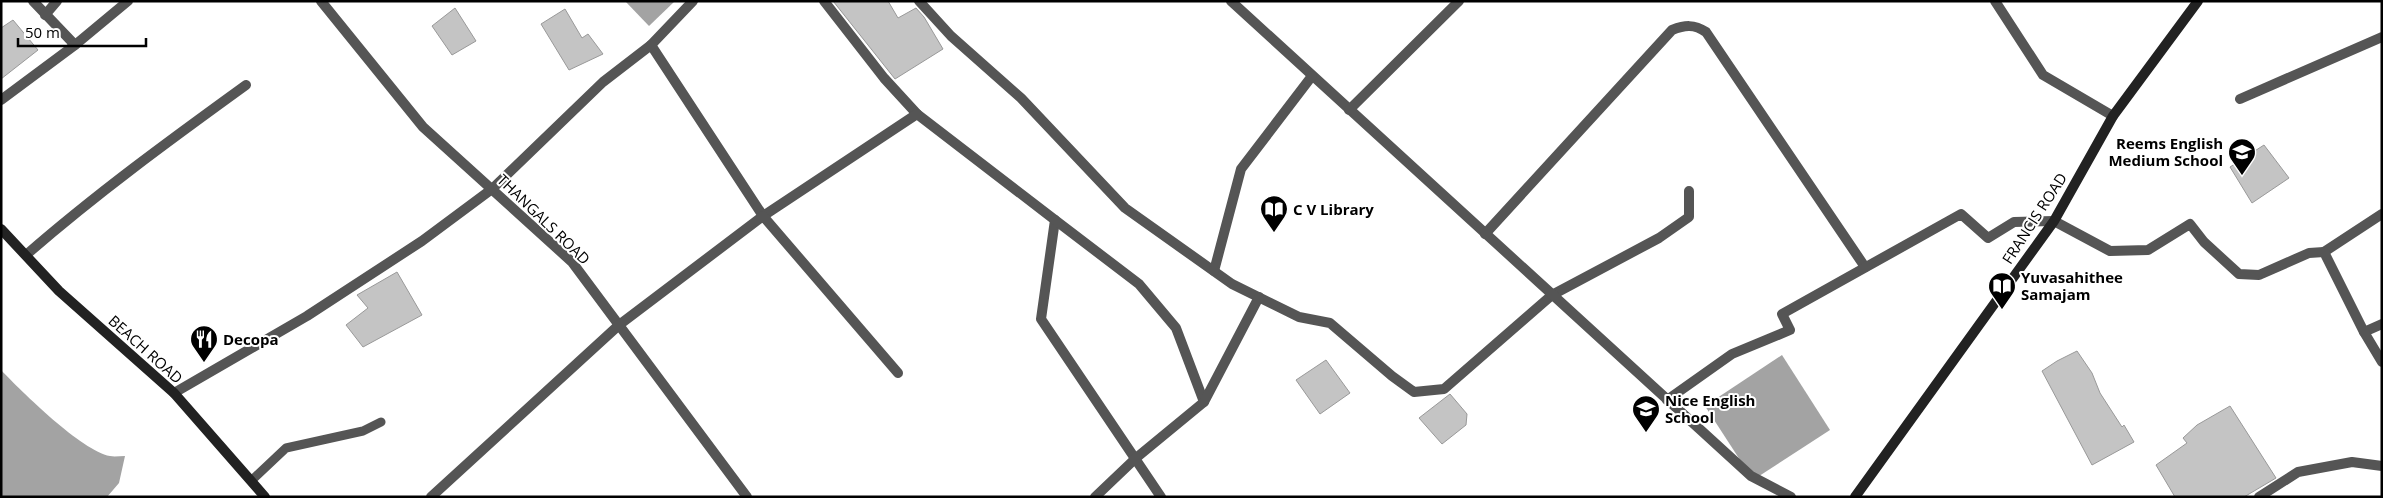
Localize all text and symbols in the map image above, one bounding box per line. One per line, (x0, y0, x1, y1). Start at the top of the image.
scale bar (18, 15, 145, 47)
text: 50 m (25, 22, 60, 42)
place label: Reems English Medium School (2108, 133, 2223, 170)
school or university icon: Reems English Medium School (2227, 137, 2257, 176)
street label: FRANCIS ROAD (1997, 169, 2071, 267)
street label: THANGALS ROAD (493, 170, 595, 268)
library icon: C V Library (1259, 194, 1289, 233)
place label: C V Library (1293, 199, 1374, 219)
place label: Yuvasahithee Samajam (2021, 267, 2123, 304)
library icon: Yuvasahithee Samajam (1987, 271, 2017, 310)
street label: BEACH ROAD (105, 310, 187, 388)
restaurant icon: Decopa (189, 324, 219, 363)
place label: Decopa (223, 329, 279, 349)
place label: Nice English School (1665, 390, 1755, 427)
school or university icon: Nice English School (1631, 394, 1661, 433)

